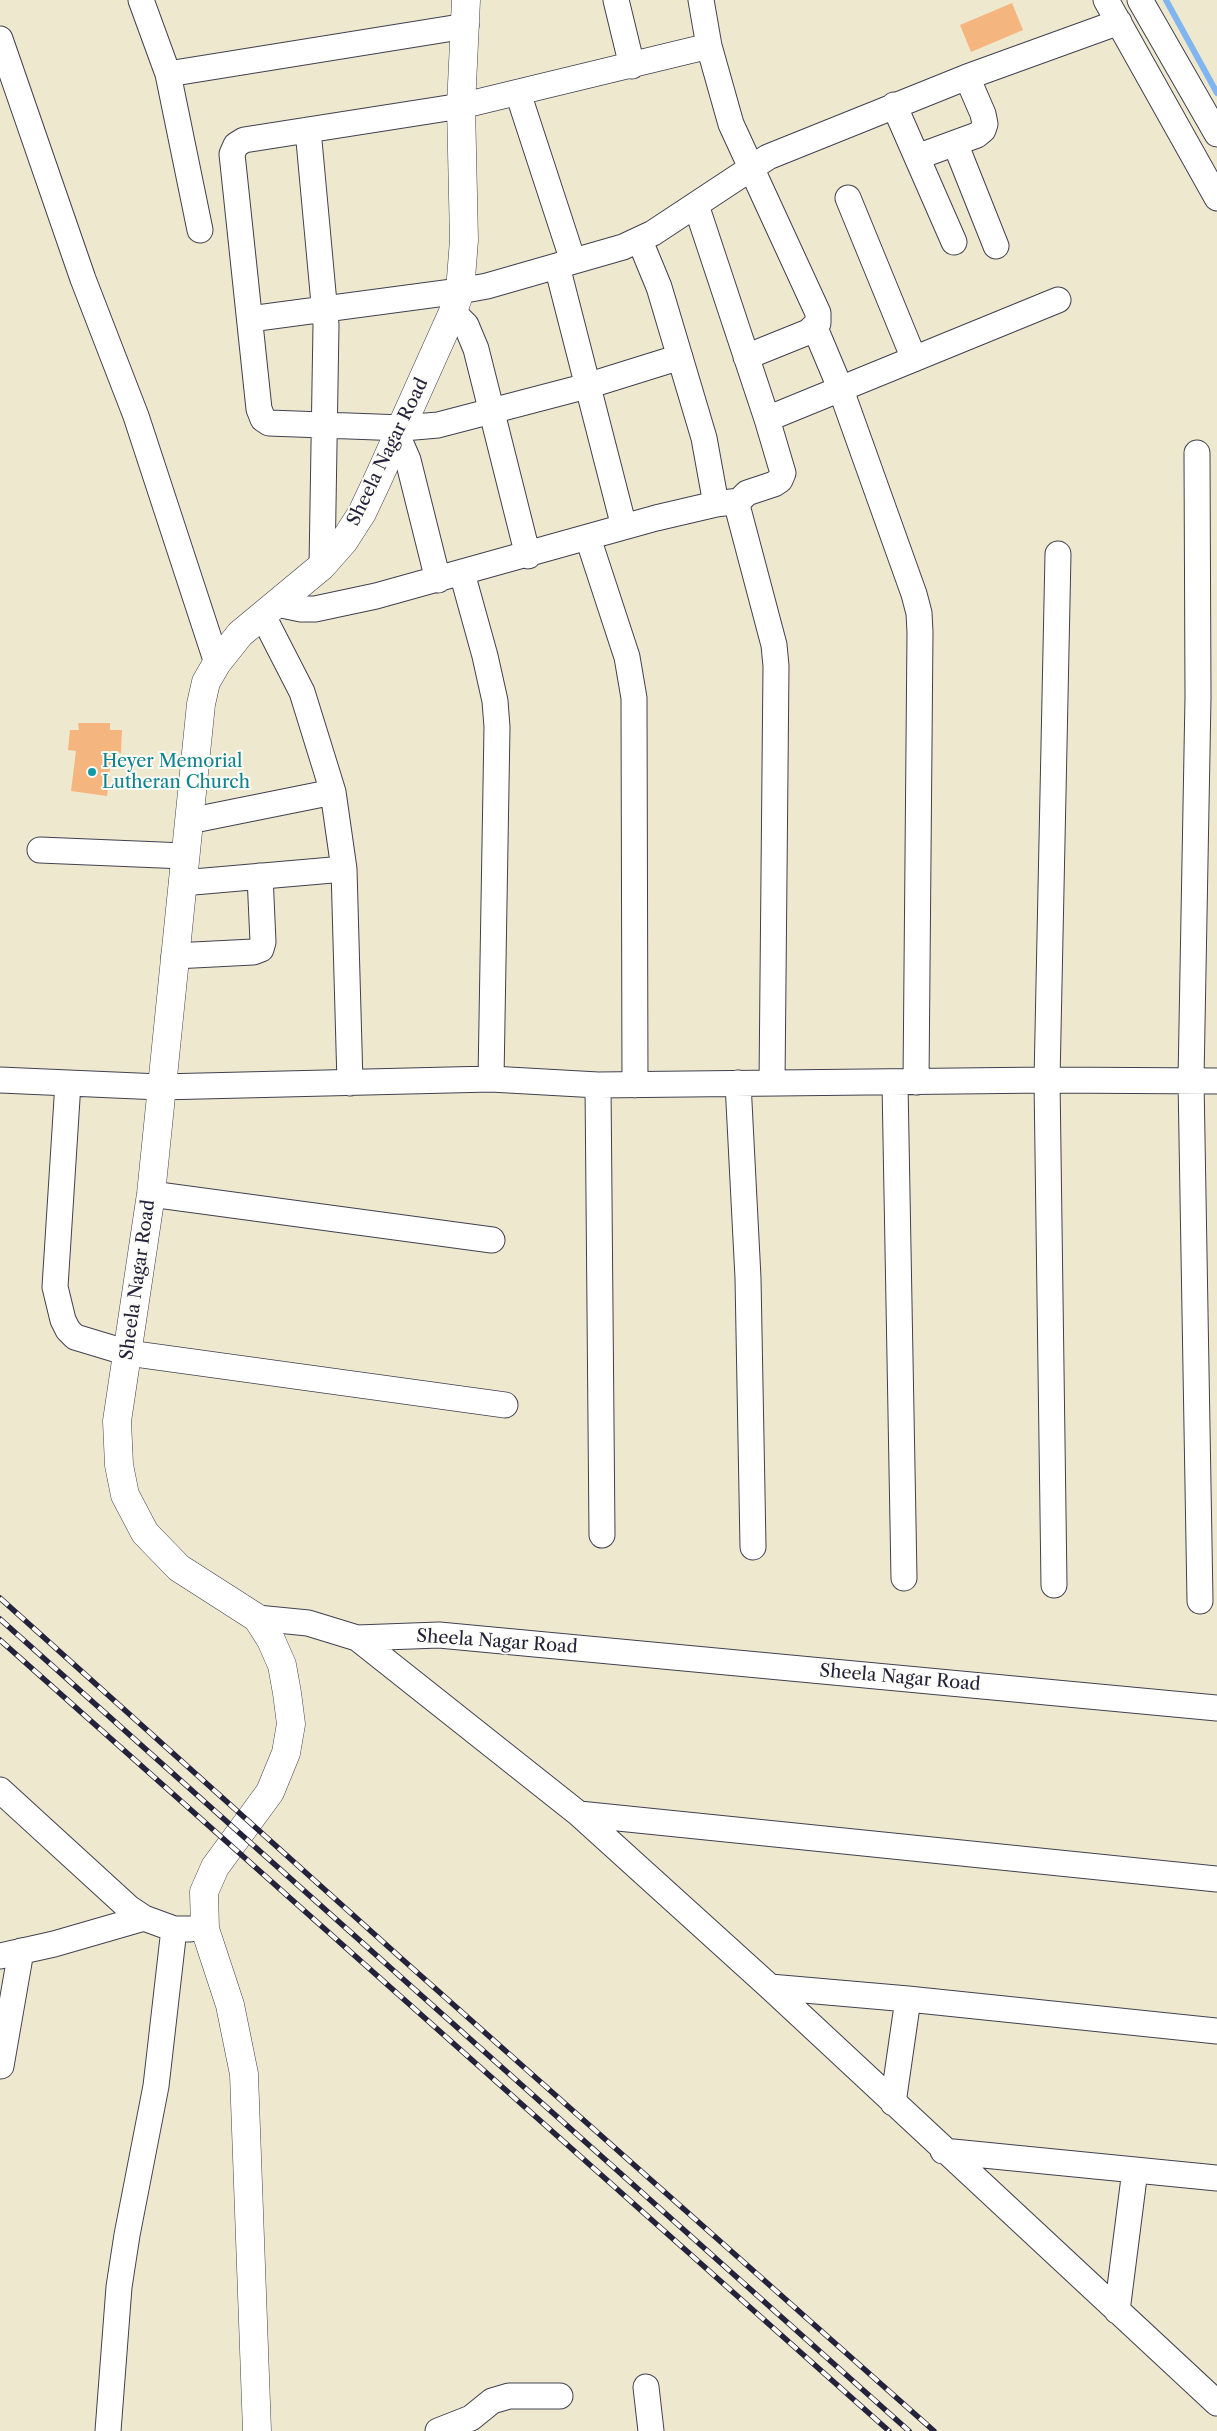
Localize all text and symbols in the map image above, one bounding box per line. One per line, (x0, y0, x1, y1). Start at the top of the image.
street label: Sheela Nagar Road (343, 375, 433, 529)
place label: Heyer Memorial Lutheran Church (102, 751, 250, 794)
marker: Heyer Memorial Lutheran Church (86, 766, 98, 778)
street label: Sheela Nagar Road (116, 1198, 160, 1362)
street label: Sheela Nagar Road (416, 1626, 578, 1658)
street label: Sheela Nagar Road (819, 1660, 981, 1696)

